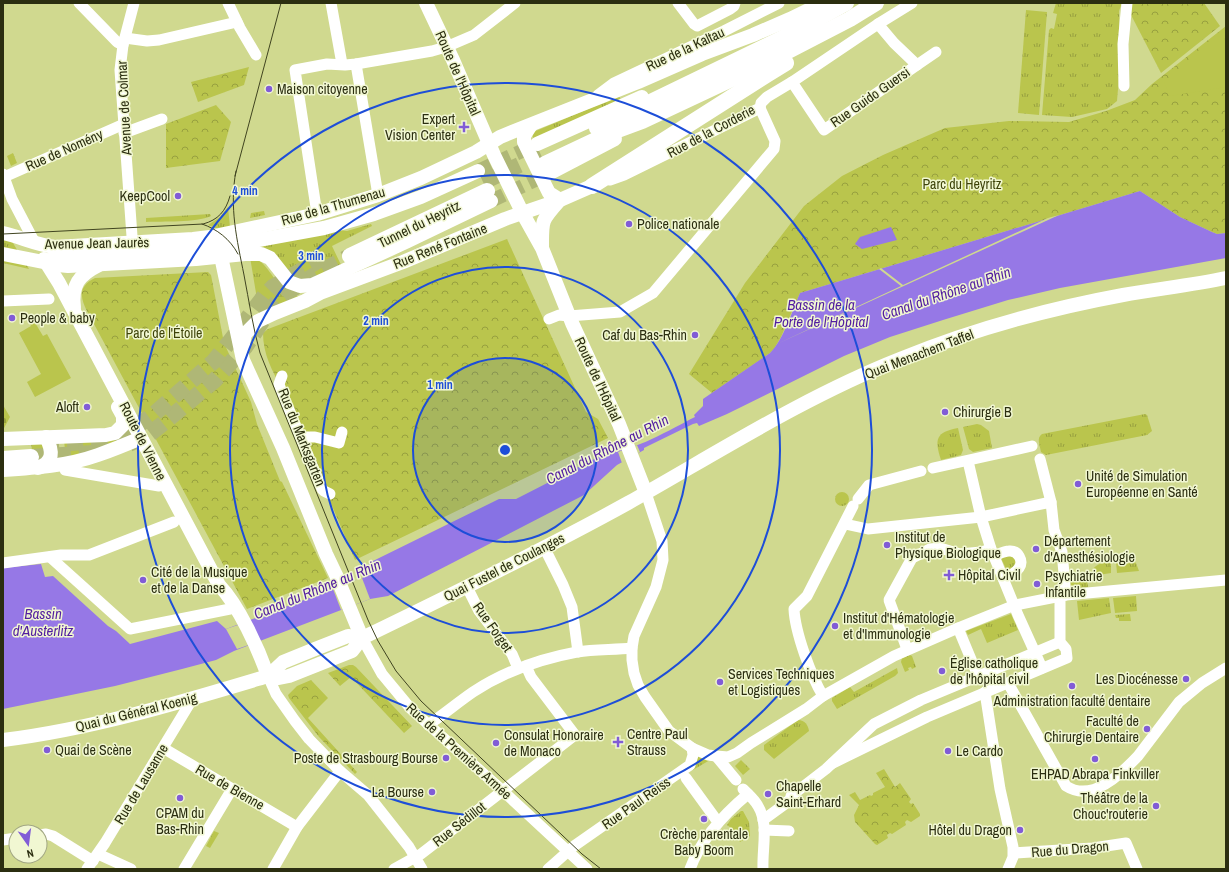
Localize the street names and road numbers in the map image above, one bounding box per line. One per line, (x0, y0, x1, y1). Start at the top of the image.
street label: Rue de la Kaltau (643, 23, 727, 75)
street label: Route de l'Hôpital (431, 28, 485, 118)
street label: Avenue de Colmar (113, 60, 136, 157)
street label: Rue Guido Guersi (827, 63, 913, 131)
street label: Rue de la Corderie (664, 100, 758, 162)
street label: Rue de Nomény (22, 125, 106, 175)
street label: Rue de la Thumenau (279, 183, 387, 229)
street label: Tunnel du Heyritz (375, 196, 463, 252)
street label: Rue René Fontaine (390, 219, 490, 273)
street label: Avenue Jean Jaurès (44, 233, 150, 253)
street label: Quai Menachem Taffel (862, 325, 976, 383)
street label: Route de l'Hôpital (571, 334, 625, 424)
street label: Rue du Marksgarten (274, 385, 330, 489)
street label: Route de Vienne (115, 399, 171, 483)
street label: Quai Fustel de Coulanges (440, 529, 568, 605)
street label: Rue Forget (469, 599, 517, 655)
street label: Quai du Général Koenig (73, 688, 199, 736)
street label: Rue de la Première Armée (402, 699, 516, 803)
street label: Rue de Lausanne (110, 741, 172, 827)
street label: Rue de Bienne (192, 760, 268, 814)
street label: Rue Paul Reiss (598, 773, 674, 833)
street label: Rue Sédillot (429, 798, 489, 850)
street label: Rue du Dragon (1030, 837, 1110, 861)

